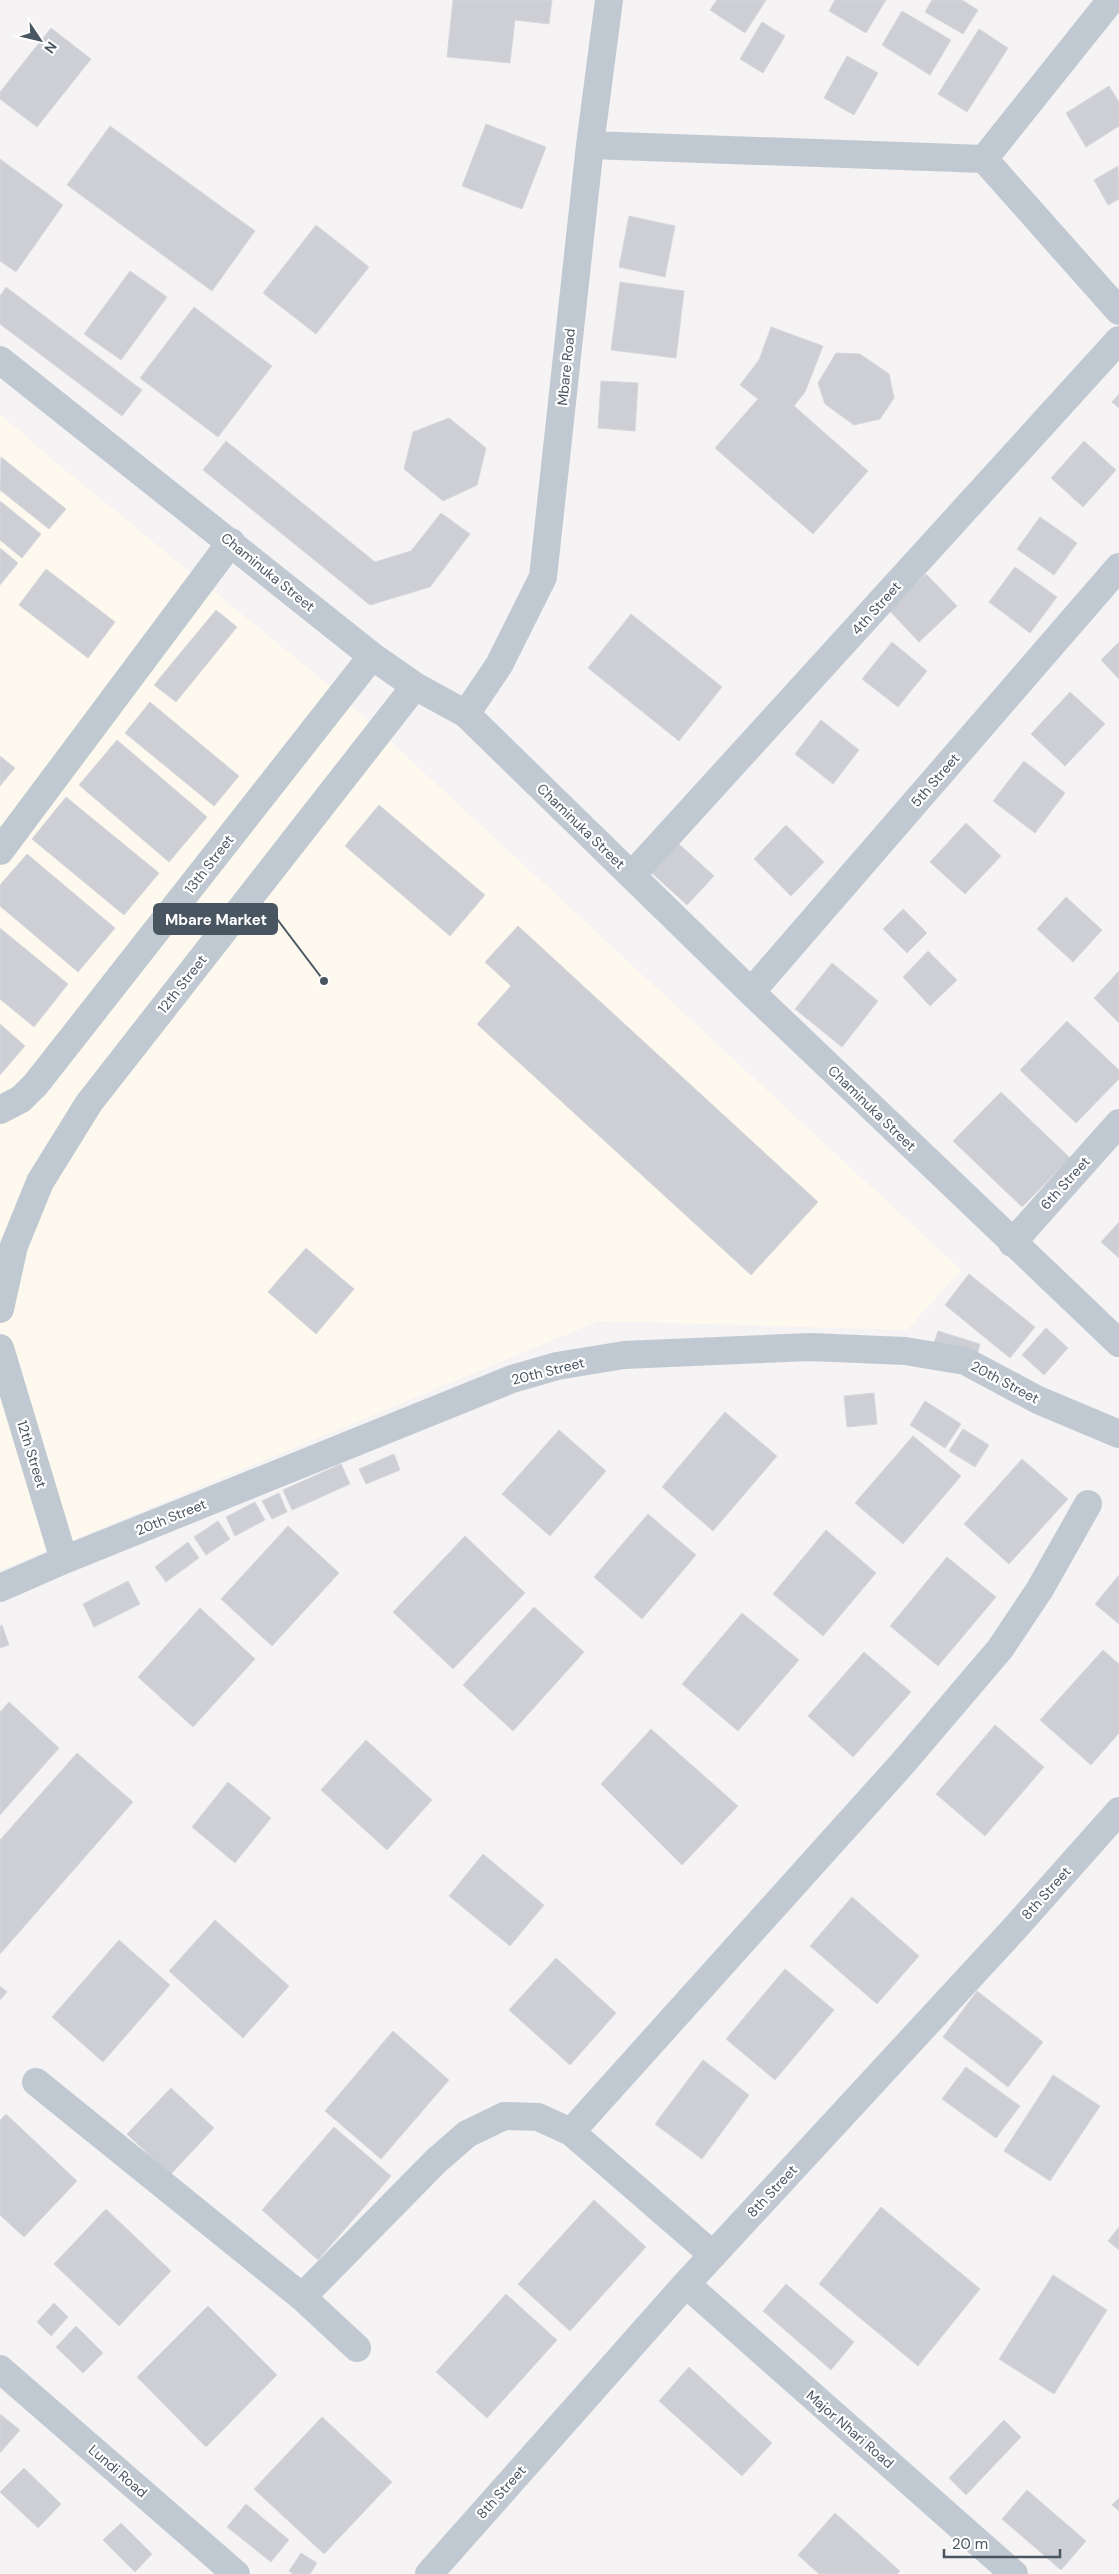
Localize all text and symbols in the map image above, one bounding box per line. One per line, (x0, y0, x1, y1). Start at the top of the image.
north arrow (15, 15, 65, 65)
text: N (40, 38, 61, 57)
street label: Mbare Road (553, 328, 579, 406)
street label: Chaminuka Street (217, 529, 319, 615)
street label: 4th Street (847, 578, 905, 638)
street label: 5th Street (907, 749, 963, 811)
street label: Chaminuka Street (533, 779, 629, 873)
street label: 13th Street (180, 831, 238, 897)
callout: Mbare Market (154, 904, 277, 934)
text: Mbare Market (165, 910, 267, 930)
street label: 12th Street (154, 951, 210, 1017)
street label: Chaminuka Street (824, 1061, 920, 1155)
street label: 6th Street (1036, 1153, 1094, 1213)
street label: 20th Street (510, 1353, 586, 1389)
street label: 20th Street (968, 1357, 1042, 1407)
street label: 12th Street (13, 1418, 51, 1490)
street label: 20th Street (133, 1495, 209, 1539)
street label: 8th Street (1017, 1863, 1075, 1923)
street label: 8th Street (743, 2161, 801, 2221)
street label: Major Nhari Road (803, 2386, 897, 2472)
street label: Lundi Road (85, 2441, 151, 2501)
street label: 8th Street (472, 2462, 530, 2522)
scale bar (944, 2526, 1060, 2558)
text: 20 m (952, 2534, 988, 2554)

